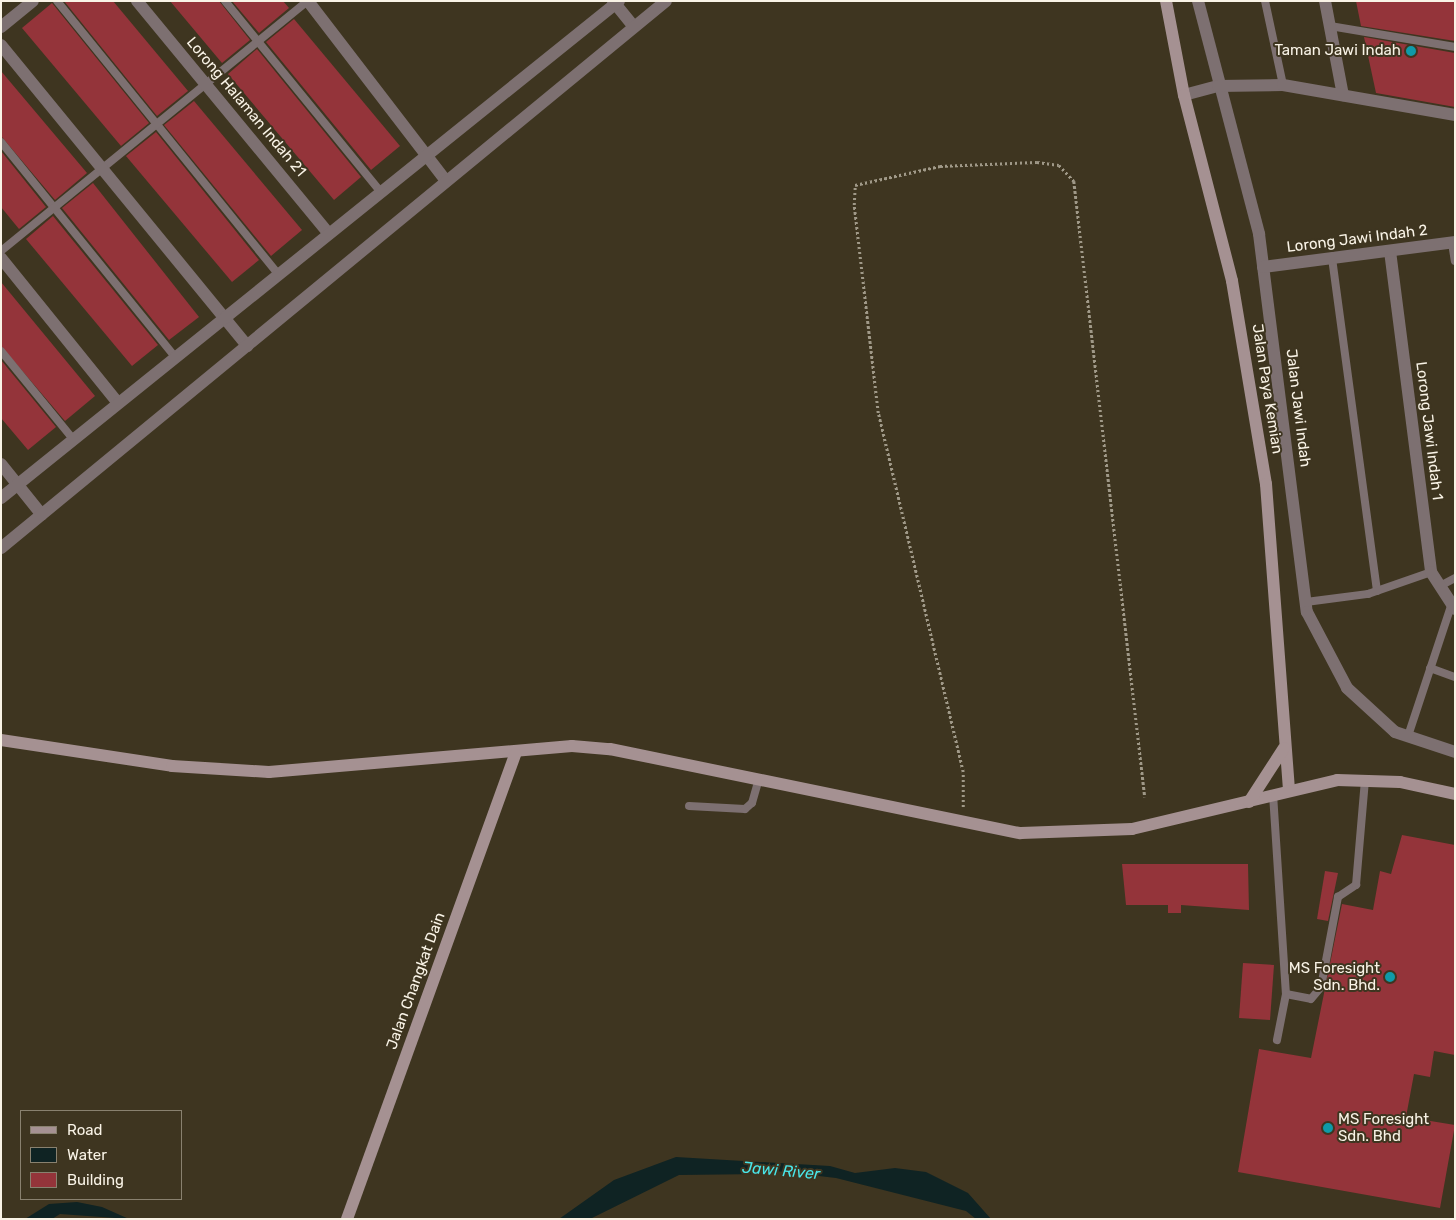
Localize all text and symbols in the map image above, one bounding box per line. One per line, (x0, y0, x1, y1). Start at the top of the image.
street label: Lorong Halaman Indah 21 (182, 34, 310, 180)
place label: Taman Jawi Indah (1274, 42, 1401, 60)
marker: Taman Jawi Indah (1405, 45, 1417, 57)
street label: Lorong Jawi Indah 2 (1286, 221, 1428, 257)
street label: Jalan Paya Kemian (1248, 323, 1286, 455)
street label: Jalan Jawi Indah (1282, 348, 1314, 468)
street label: Lorong Jawi Indah 1 (1412, 361, 1446, 501)
street label: Jalan Changkat Dain (383, 910, 449, 1052)
place label: MS Foresight Sdn. Bhd. (1289, 959, 1380, 994)
marker: MS Foresight Sdn. Bhd. (1384, 971, 1396, 983)
legend (20, 1110, 182, 1200)
place label: MS Foresight Sdn. Bhd (1338, 1110, 1429, 1145)
text: Road (67, 1121, 103, 1139)
marker: MS Foresight Sdn. Bhd (1322, 1122, 1334, 1134)
text: Water (67, 1146, 107, 1164)
water label: Jawi River (741, 1158, 821, 1184)
text: Building (67, 1171, 124, 1189)

